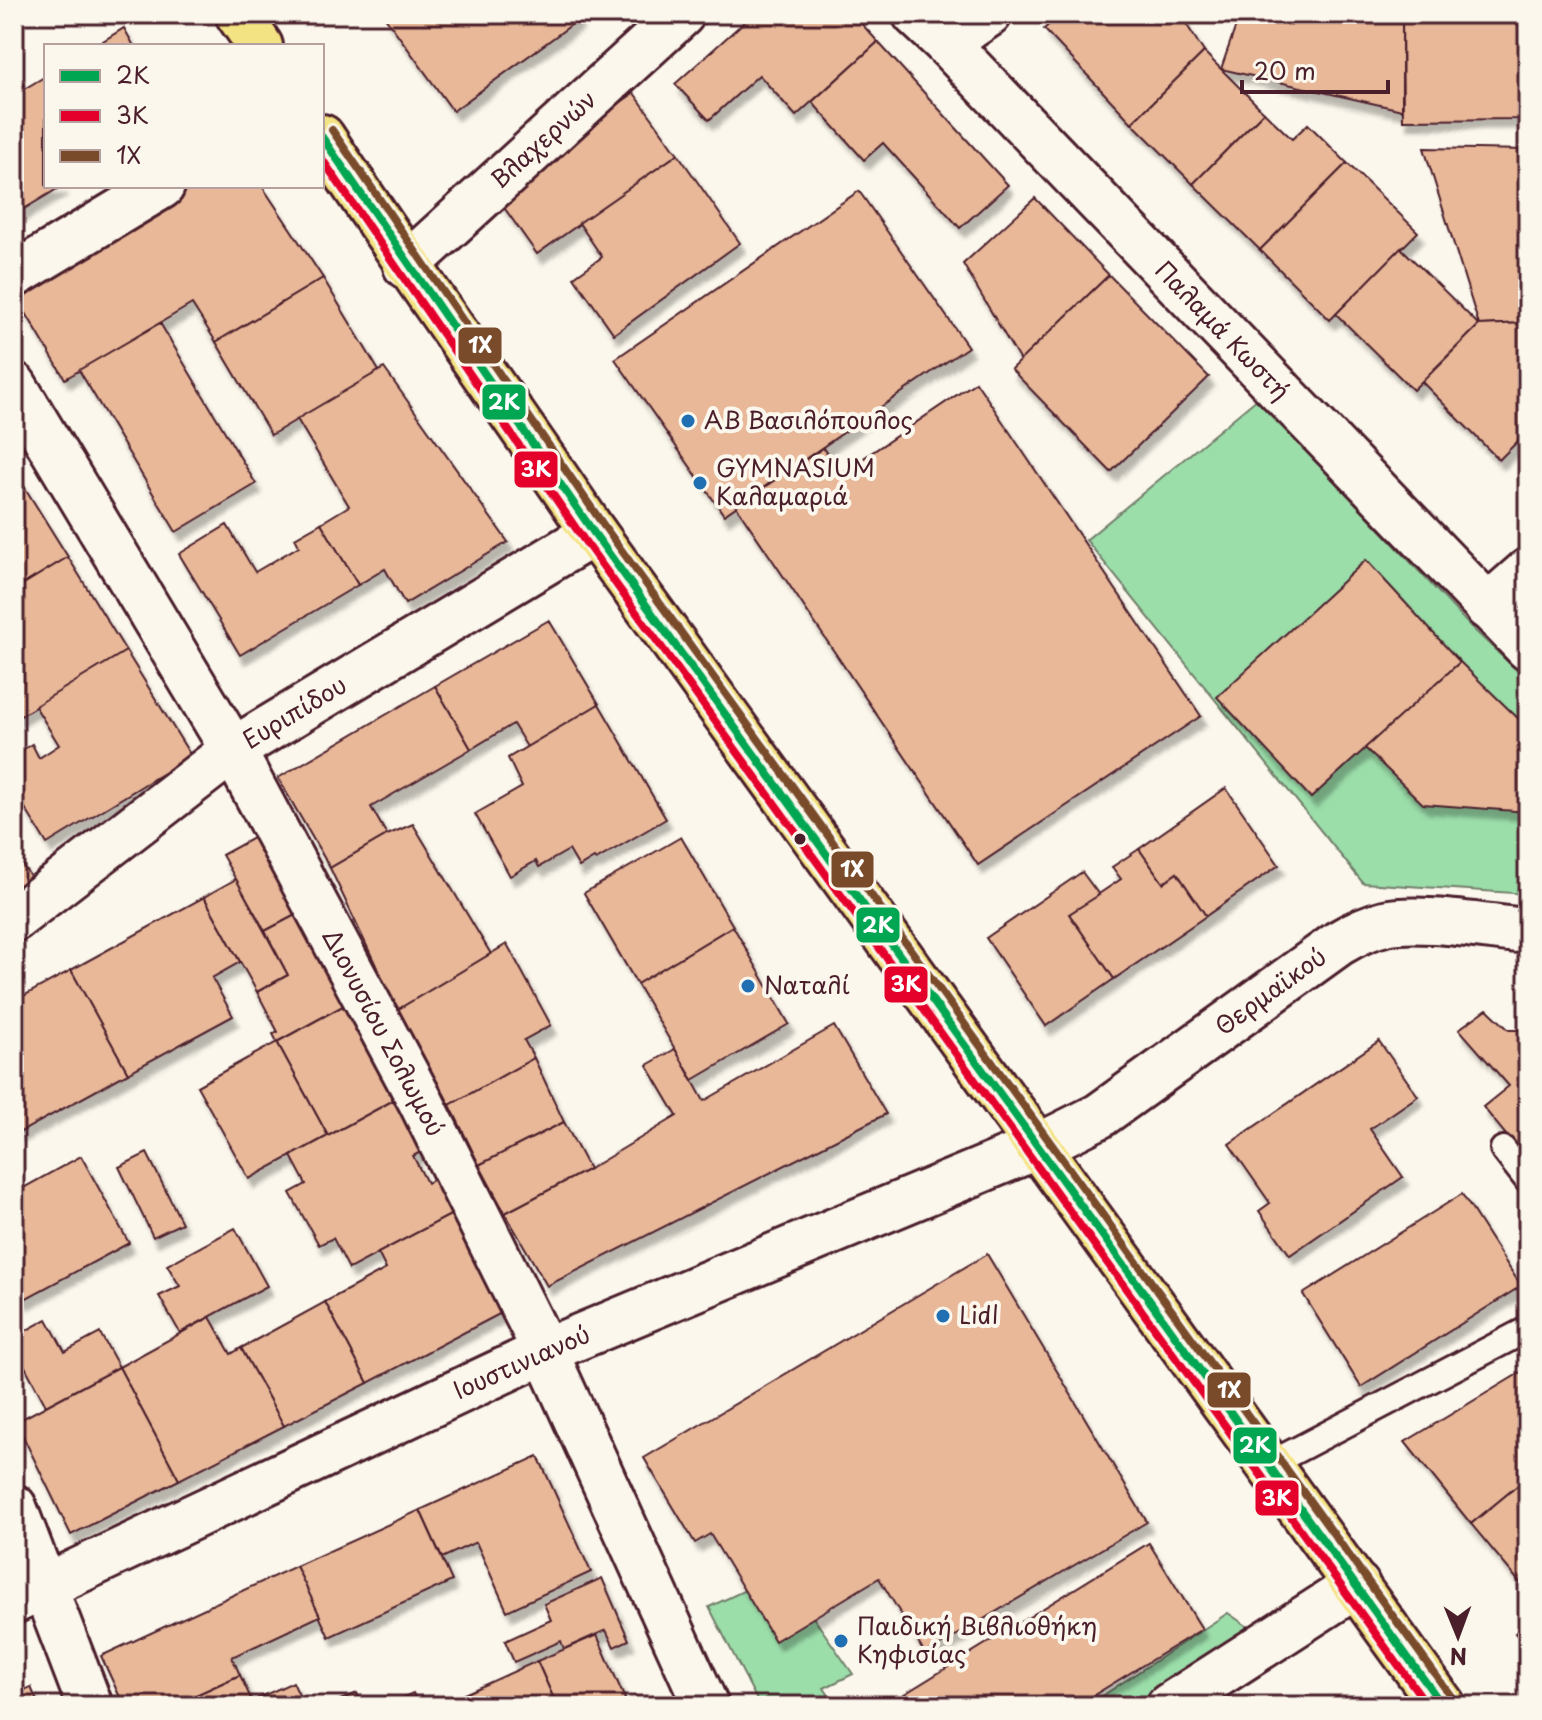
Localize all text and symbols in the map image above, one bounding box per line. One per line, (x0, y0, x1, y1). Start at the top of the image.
legend (44, 44, 324, 188)
scale bar (1242, 44, 1388, 94)
text: 20 m (1254, 52, 1316, 88)
text: 2Κ (116, 56, 150, 92)
street label: Βλαχερνών (482, 81, 604, 196)
text: 3Κ (116, 96, 149, 132)
text: 1Χ (116, 136, 141, 172)
street label: Παλαμά Κωστή (1148, 252, 1299, 407)
line badge: 1Χ (457, 326, 503, 365)
text: 1Χ (468, 327, 493, 360)
line badge: 2Κ (481, 383, 527, 421)
text: 2Κ (488, 384, 520, 417)
place label: ΑΒ Βασιλόπουλος (704, 401, 913, 437)
marker: ΑΒ Βασιλόπουλος (679, 412, 697, 430)
place label: GYMNASIUM Καλαμαριά (716, 449, 875, 513)
line badge: 3Κ (513, 450, 559, 489)
text: 3Κ (520, 451, 552, 484)
marker: GYMNASIUM Καλαμαριά (691, 474, 709, 492)
street label: Ευριπίδου (235, 666, 353, 757)
unlabelled marker (792, 831, 808, 847)
line badge: 1Χ (830, 850, 875, 889)
text: 1Χ (840, 851, 865, 884)
line badge: 2Κ (855, 906, 901, 944)
text: 2Κ (862, 907, 894, 940)
street label: Διονυσίου Σολωμού (315, 922, 455, 1142)
street label: Θερμαϊκού (1207, 938, 1333, 1043)
line badge: 3Κ (883, 965, 929, 1004)
place label: Ναταλί (764, 966, 850, 1002)
text: 3Κ (890, 966, 922, 999)
marker: Ναταλί (739, 977, 757, 995)
place label: Lidl (959, 1296, 999, 1332)
marker: Lidl (934, 1307, 952, 1325)
street label: Ιουστινιανού (447, 1315, 595, 1407)
line badge: 1Χ (1206, 1371, 1252, 1409)
text: 1Χ (1217, 1372, 1242, 1405)
line badge: 2Κ (1232, 1426, 1278, 1465)
text: 2Κ (1239, 1427, 1271, 1460)
line badge: 3Κ (1254, 1479, 1300, 1517)
text: 3Κ (1261, 1480, 1293, 1513)
north arrow (1418, 1596, 1498, 1676)
place label: Παιδική Βιβλιοθήκη Κηφισίας (857, 1607, 1097, 1671)
marker: Παιδική Βιβλιοθήκη Κηφισίας (832, 1632, 850, 1650)
text: N (1449, 1641, 1467, 1674)

